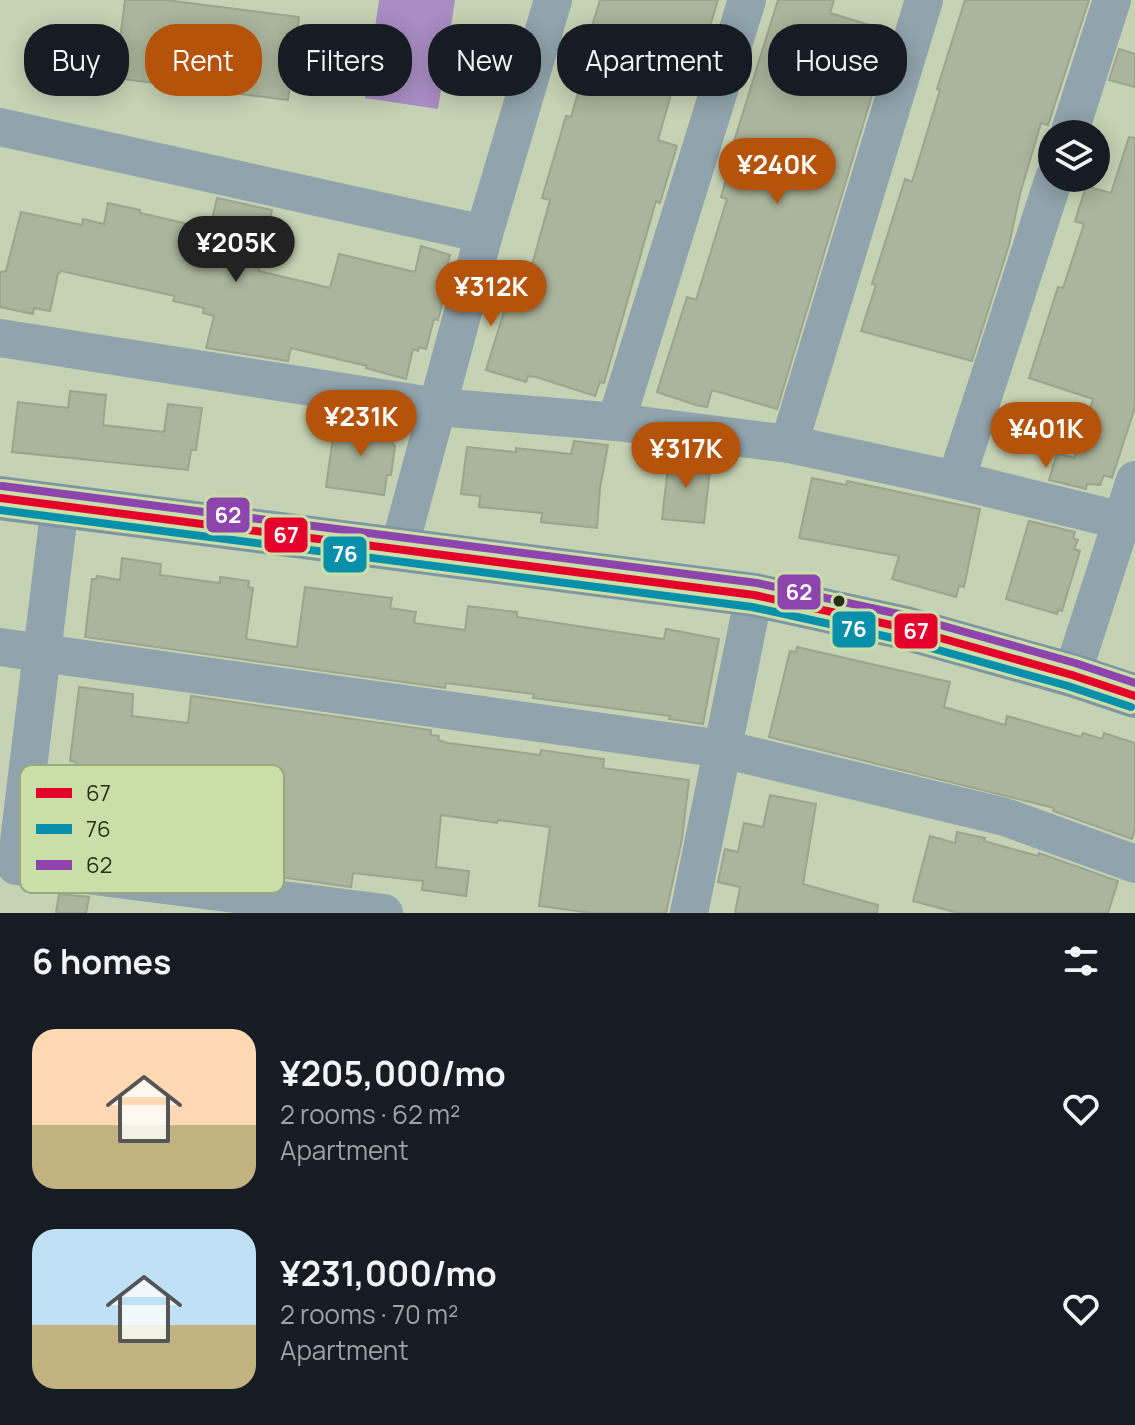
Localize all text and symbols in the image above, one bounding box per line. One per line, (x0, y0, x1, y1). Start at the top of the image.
chip: Buy (24, 24, 129, 96)
chip: Rent (145, 24, 262, 96)
chip: Filters (278, 24, 412, 96)
chip: New (428, 24, 541, 96)
chip: Apartment (557, 24, 752, 96)
chip: House (768, 24, 907, 96)
map controls (1038, 120, 1110, 192)
button: layers (1038, 120, 1110, 192)
pin: ¥240K (721, 138, 833, 206)
text: ¥240K (737, 146, 817, 182)
pin: ¥205K (180, 216, 292, 284)
text: ¥205K (196, 224, 276, 260)
pin: ¥312K (435, 260, 547, 328)
text: ¥312K (454, 268, 528, 304)
pin: ¥231K (305, 390, 417, 458)
text: ¥231K (324, 398, 398, 434)
pin: ¥401K (990, 402, 1102, 470)
text: ¥401K (1008, 410, 1084, 446)
pin: ¥317K (630, 422, 742, 490)
text: ¥317K (649, 430, 723, 466)
line badge: 62 (205, 496, 251, 534)
text: 62 (215, 500, 241, 530)
line badge: 67 (263, 516, 309, 554)
text: 67 (273, 520, 299, 550)
line badge: 76 (322, 535, 368, 574)
text: 76 (332, 539, 358, 569)
line badge: 62 (776, 573, 822, 611)
text: 62 (786, 577, 812, 607)
unlabelled marker (831, 593, 847, 609)
line badge: 76 (831, 610, 877, 649)
line badge: 67 (893, 612, 939, 650)
text: 76 (841, 614, 867, 644)
text: 67 (903, 616, 929, 646)
legend (20, 765, 284, 893)
text: 67 (86, 778, 111, 808)
text: 76 (86, 814, 111, 844)
text: 62 (86, 850, 112, 880)
text: 6 homes (32, 938, 171, 984)
icon: filters (1059, 939, 1103, 983)
text: ¥205,000/mo (280, 1050, 506, 1096)
icon: home (96, 1061, 192, 1157)
icon: heart (1059, 1087, 1103, 1131)
text: 2 rooms · 62 m² (280, 1096, 460, 1132)
text: Apartment (280, 1132, 409, 1168)
text: ¥231,000/mo (280, 1250, 497, 1296)
icon: home (96, 1261, 192, 1357)
icon: heart (1059, 1287, 1103, 1331)
text: 2 rooms · 70 m² (280, 1296, 458, 1332)
text: Apartment (280, 1332, 409, 1368)

